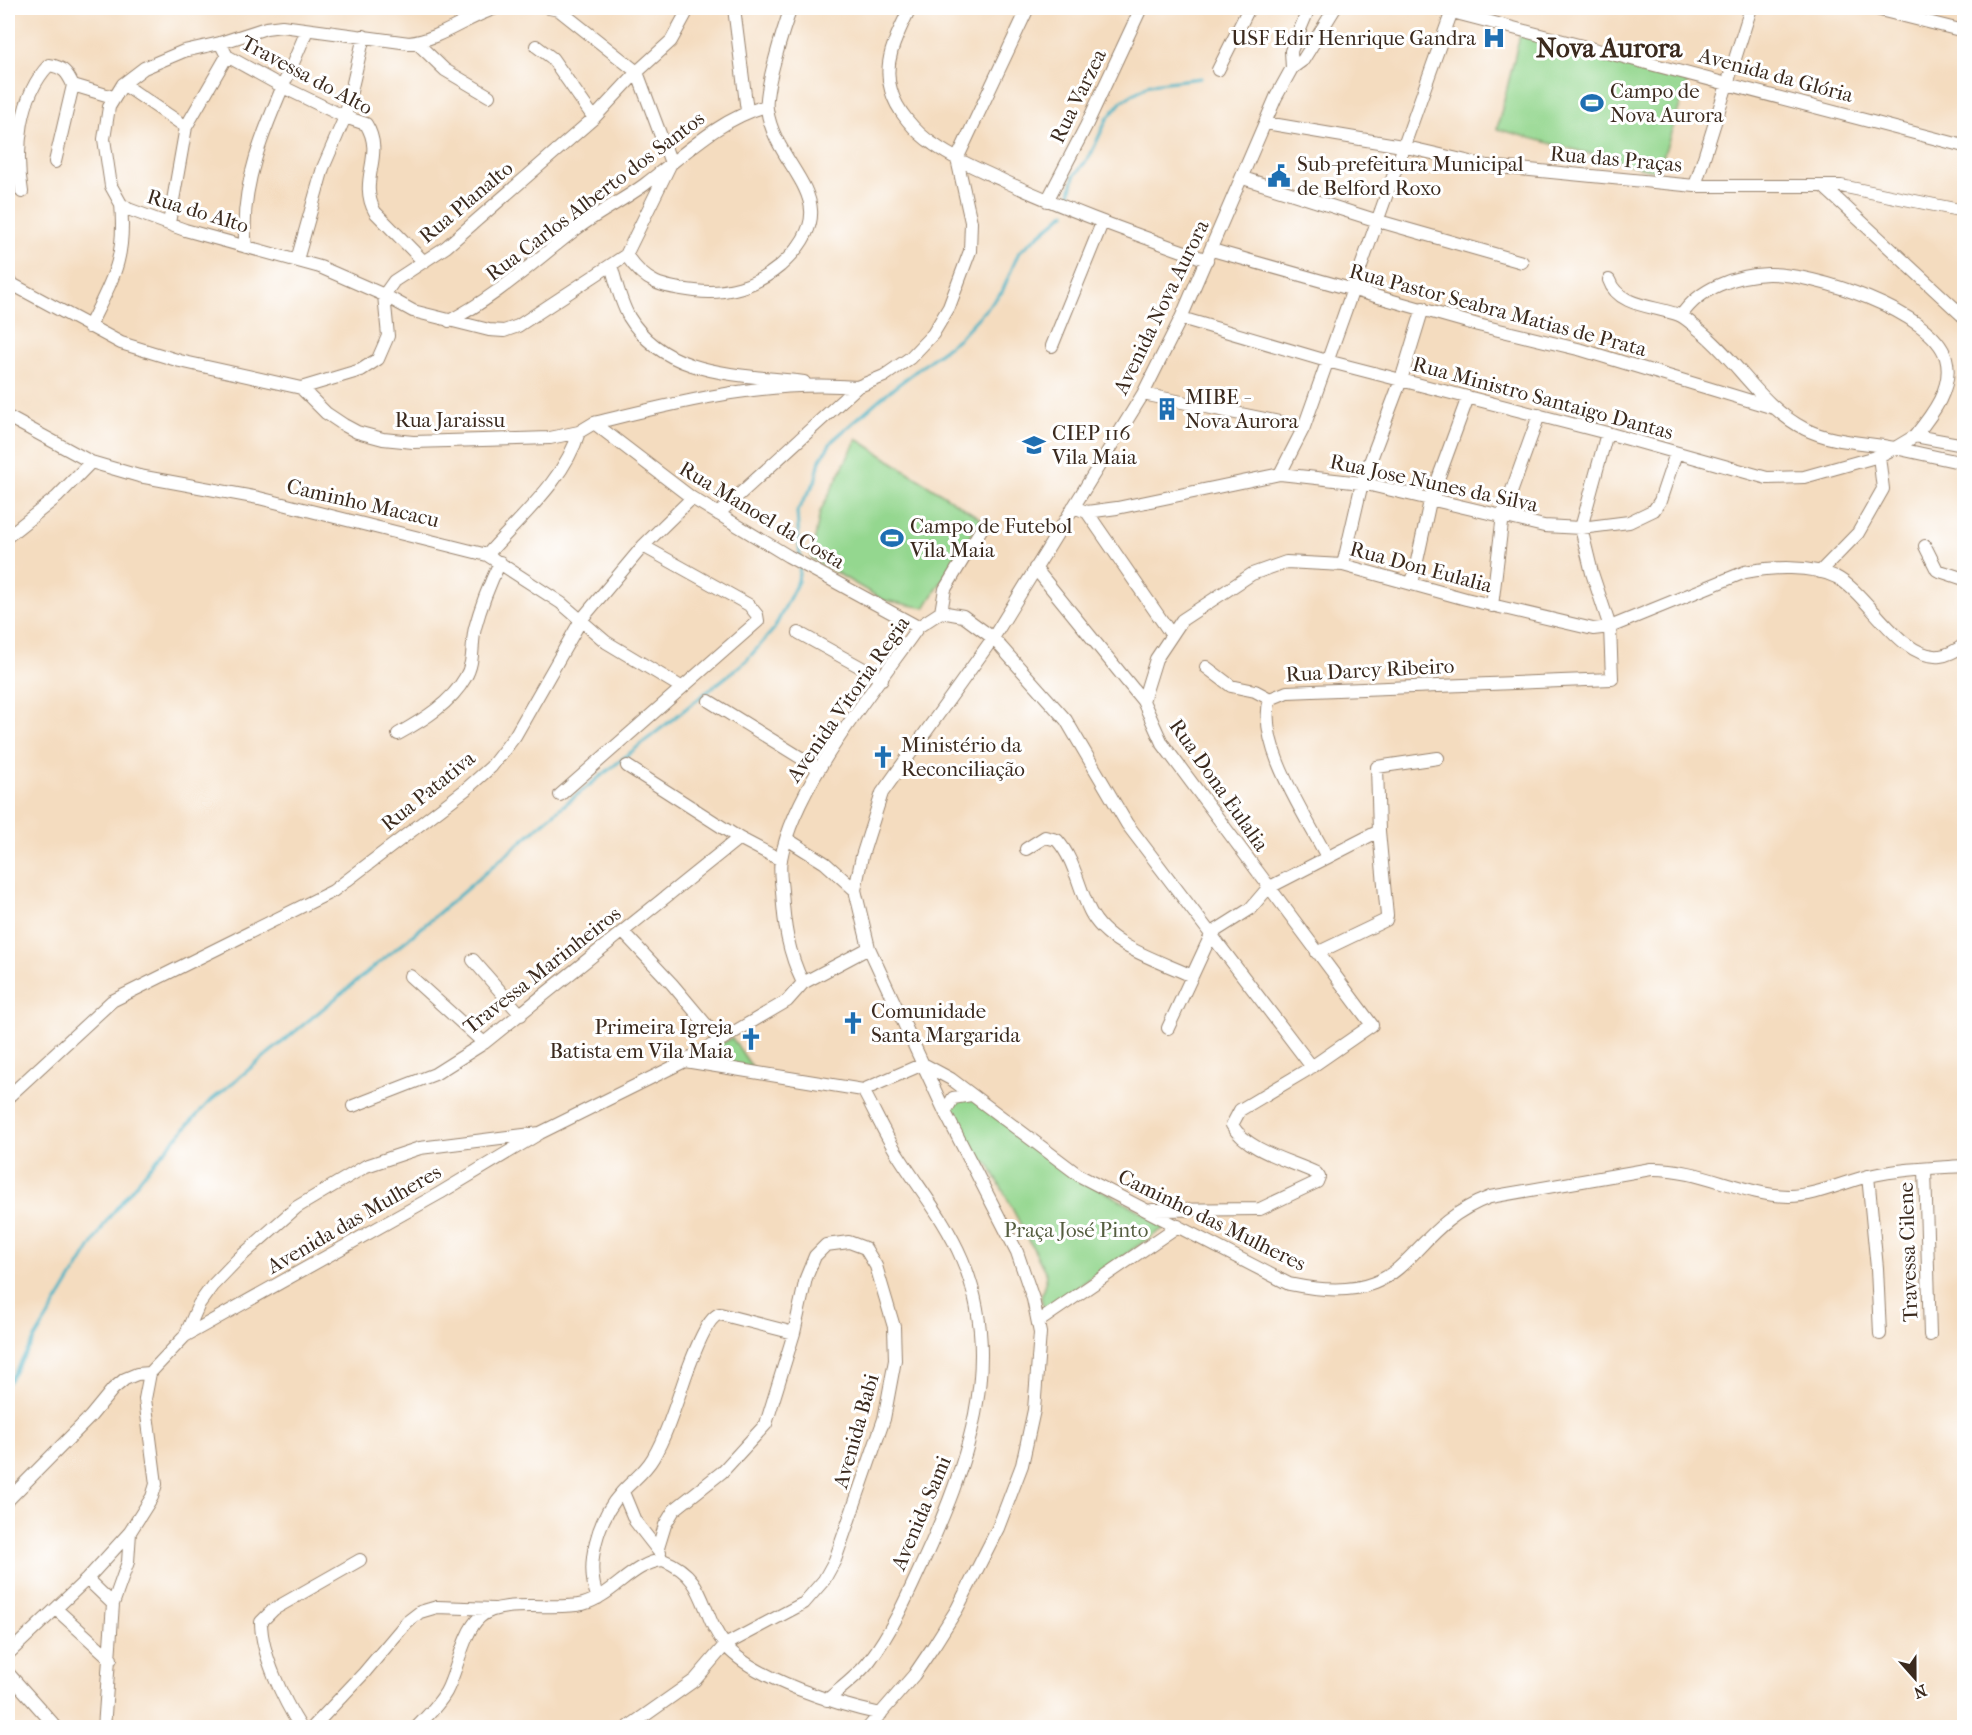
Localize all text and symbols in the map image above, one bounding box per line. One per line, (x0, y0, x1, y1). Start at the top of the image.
hospital icon: USF Edir Henrique Gandra (1481, 25, 1507, 51)
place label: USF Edir Henrique Gandra (1231, 26, 1476, 50)
street label: Travessa do Alto (237, 30, 377, 120)
district label: Nova Aurora (1536, 32, 1684, 64)
street label: Avenida da Glória (1695, 43, 1856, 107)
street label: Rua Varzea (1045, 45, 1111, 147)
place label: Campo de Nova Aurora (1610, 79, 1724, 127)
sports icon: Campo de Nova Aurora (1579, 90, 1605, 116)
street label: Rua Carlos Alberto dos Santos (481, 106, 709, 286)
street label: Rua das Praças (1549, 141, 1683, 177)
place label: Sub-prefeitura Municipal de Belford Roxo (1297, 152, 1524, 200)
street label: Rua Planalto (414, 156, 518, 248)
public building icon: Sub-prefeitura Municipal de Belford Roxo (1266, 163, 1292, 189)
street label: Rua do Alto (144, 184, 252, 238)
street label: Avenida Nova Aurora (1108, 216, 1214, 399)
street label: Rua Pastor Seabra Matias de Prata (1347, 259, 1650, 361)
street label: Rua Ministro Santaigo Dantas (1410, 352, 1676, 444)
place label: MIBE - Nova Aurora (1185, 385, 1299, 433)
building icon: MIBE - Nova Aurora (1154, 396, 1180, 422)
street label: Rua Jaraissu (395, 408, 505, 432)
place label: CIEP 116 Vila Maia (1051, 421, 1137, 469)
school or university icon: CIEP 116 Vila Maia (1021, 432, 1047, 458)
street label: Rua Jose Nunes da Silva (1328, 449, 1541, 517)
street label: Rua Manoel da Costa (675, 456, 849, 574)
street label: Caminho Macacu (284, 474, 442, 532)
place label: Campo de Futebol Vila Maia (909, 514, 1073, 562)
sports icon: Campo de Futebol Vila Maia (879, 525, 905, 551)
street label: Rua Don Eulalia (1347, 536, 1495, 598)
street label: Avenida Vitoria Regia (781, 611, 915, 787)
street label: Rua Darcy Ribeiro (1285, 654, 1455, 686)
street label: Rua Dona Eulalia (1164, 714, 1274, 856)
place label: Ministério da Reconciliação (901, 733, 1025, 781)
church icon: Ministério da Reconciliação (870, 744, 896, 770)
street label: Rua Patativa (376, 746, 480, 836)
street label: Travessa Marinheiros (459, 901, 626, 1039)
place label: Comunidade Santa Margarida (871, 999, 1020, 1047)
church icon: Comunidade Santa Margarida (840, 1010, 866, 1036)
place label: Primeira Igreja Batista em Vila Maia (549, 1015, 733, 1063)
church icon: Primeira Igreja Batista em Vila Maia (738, 1026, 764, 1052)
street label: Avenida das Mulheres (262, 1159, 445, 1279)
street label: Caminho das Mulheres (1114, 1164, 1310, 1276)
street label: Travessa Cilene (1894, 1182, 1922, 1322)
park label: Praça José Pinto (1004, 1218, 1148, 1242)
street label: Avenida Babi (828, 1371, 884, 1492)
street label: Avenida Sami (886, 1452, 956, 1575)
north arrow (1885, 1648, 1945, 1708)
text: N (1910, 1680, 1929, 1703)

